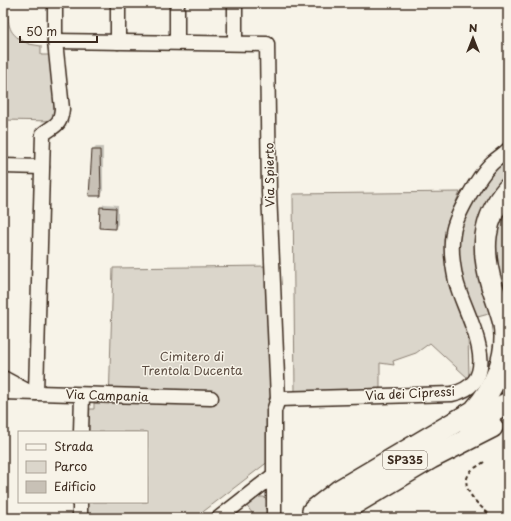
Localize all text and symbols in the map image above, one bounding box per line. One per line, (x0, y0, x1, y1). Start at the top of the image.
scale bar (20, 18, 97, 44)
north arrow (453, 18, 493, 58)
text: N (469, 19, 478, 36)
text: 50 m (26, 22, 57, 40)
street label: Via Spierto (259, 142, 279, 208)
park label: Cimitero di Trentola Ducenta (141, 347, 243, 379)
street label: Via dei Cipressi (365, 382, 455, 404)
street label: Via Campania (65, 385, 149, 405)
legend (18, 431, 148, 503)
text: Strada (54, 437, 94, 455)
road number: SP335 (383, 451, 427, 469)
text: Parco (54, 457, 88, 475)
text: Edificio (54, 477, 96, 495)

